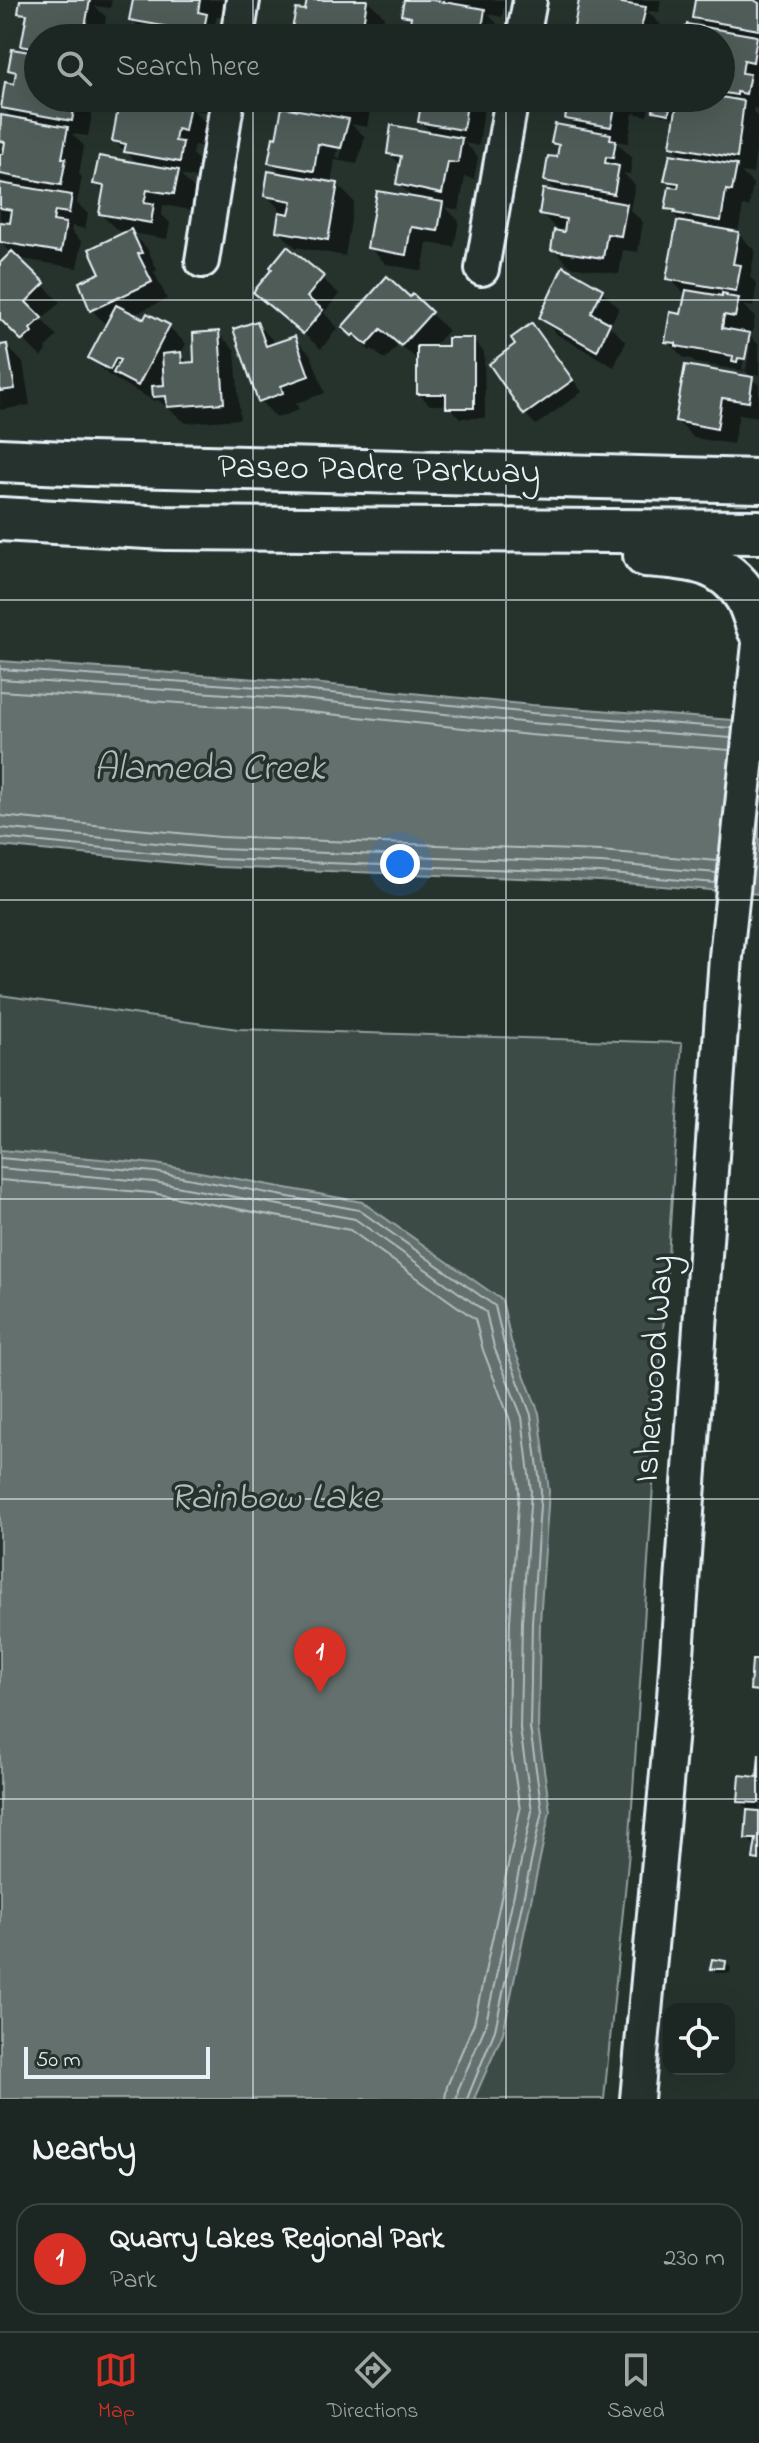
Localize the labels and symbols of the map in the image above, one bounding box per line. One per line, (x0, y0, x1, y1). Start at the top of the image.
street label: Paseo Padre Parkway (217, 442, 541, 500)
water label: Alameda Creek (93, 742, 326, 798)
your location (380, 844, 420, 884)
street label: Isherwood Way (622, 1253, 690, 1485)
water label: Rainbow Lake (169, 1471, 381, 1527)
pin: 1 (294, 1627, 346, 1693)
scale bar (24, 2043, 210, 2079)

